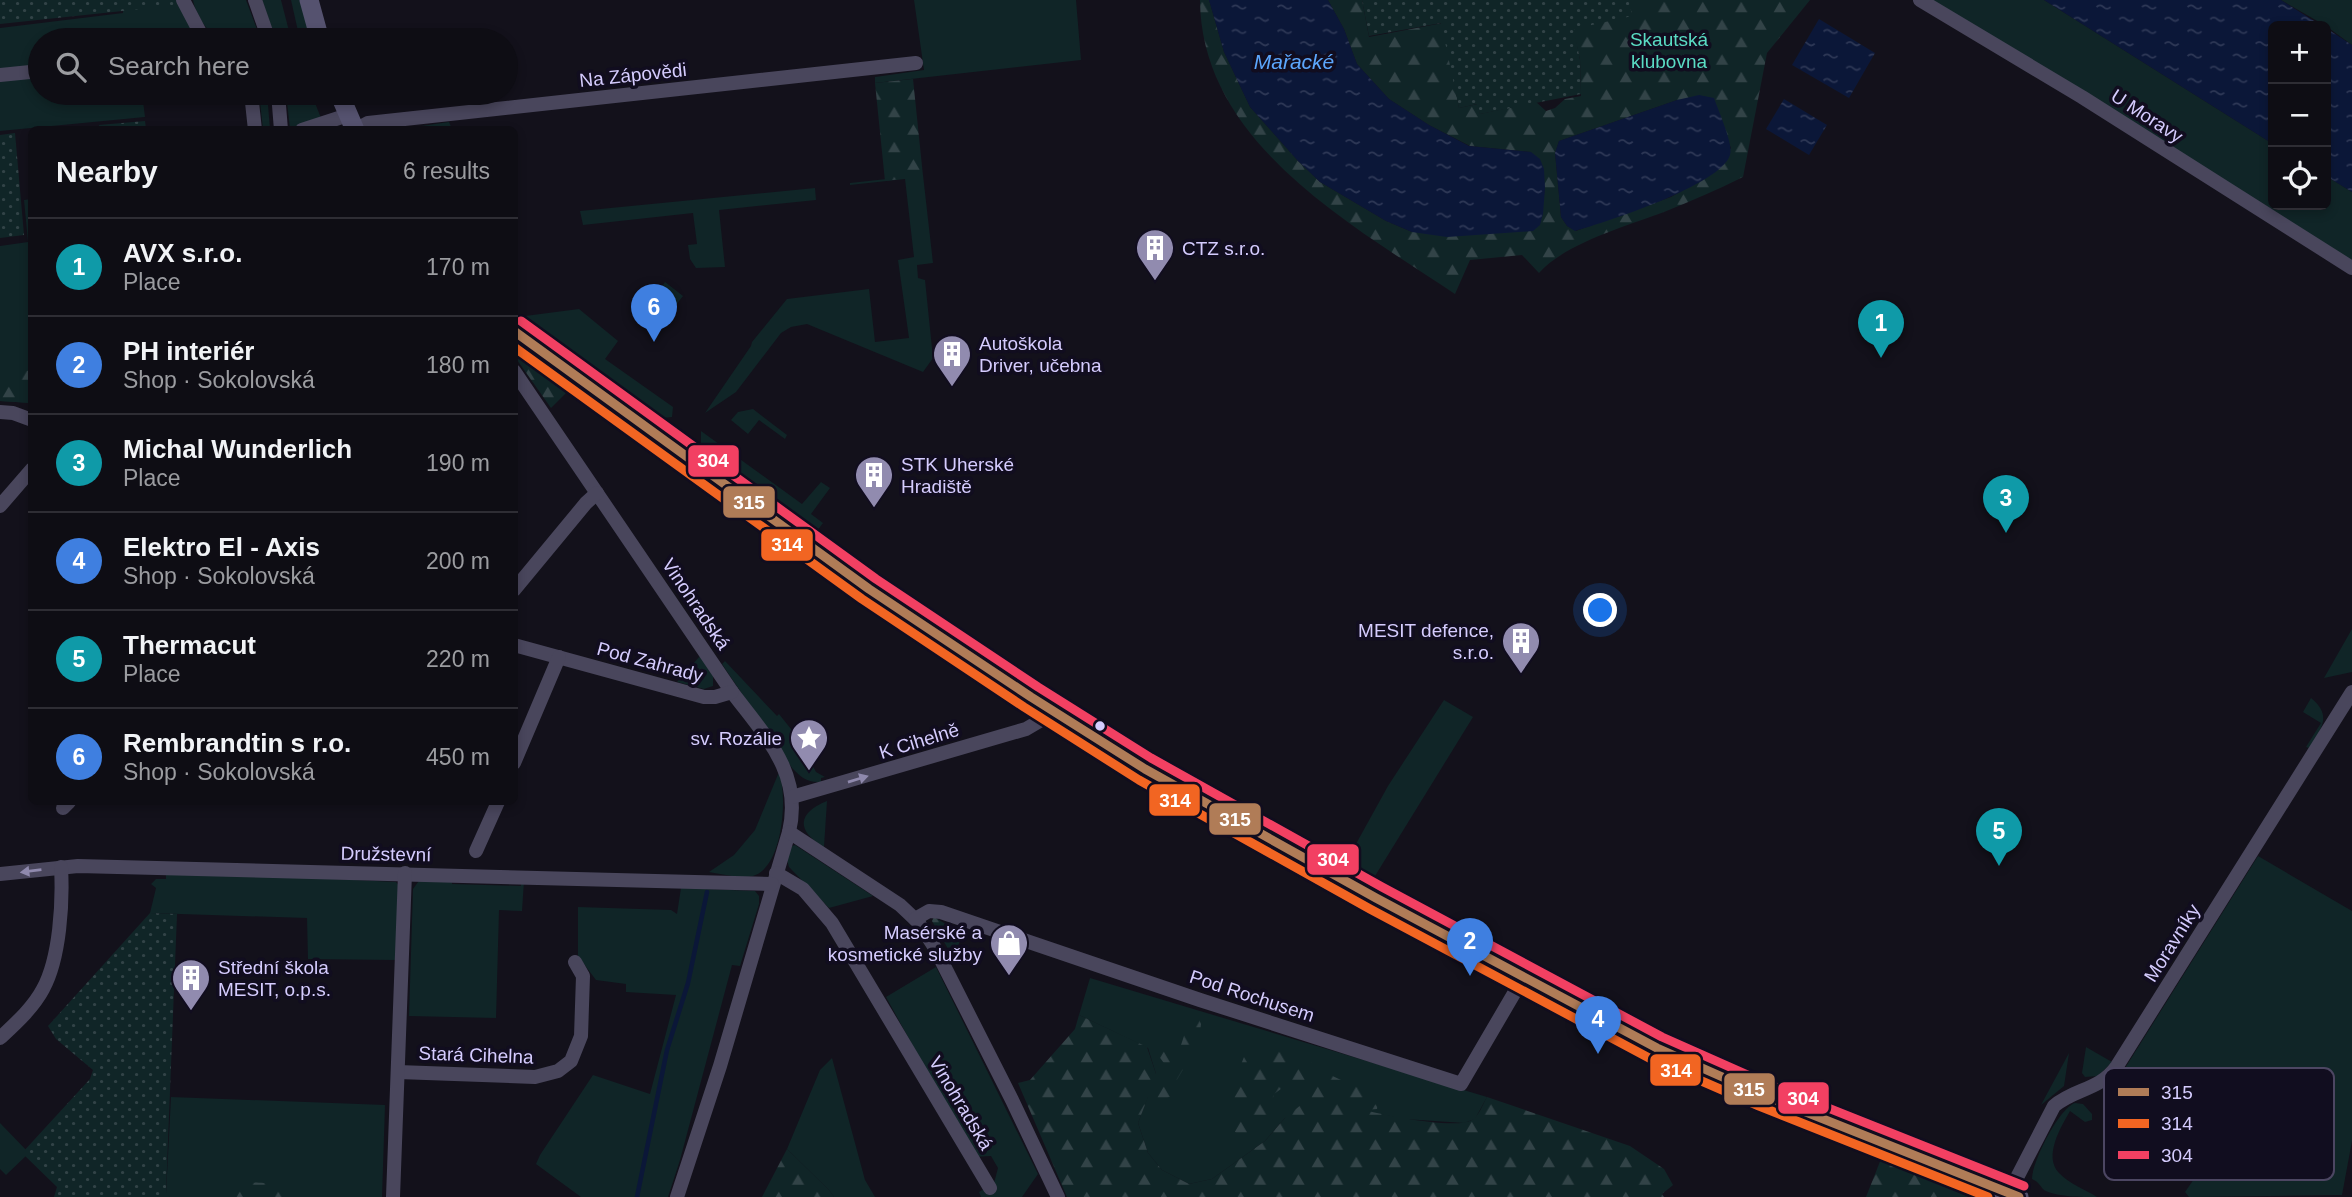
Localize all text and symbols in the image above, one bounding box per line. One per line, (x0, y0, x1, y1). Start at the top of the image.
map controls (2268, 21, 2331, 210)
button: + (2268, 21, 2331, 84)
search box (28, 28, 518, 105)
park label: Skautská klubovna (1630, 29, 1709, 72)
icon: search (52, 48, 90, 86)
water label: Mařacké (1254, 50, 1334, 73)
text: Search here (108, 51, 250, 81)
street label: Na Zápovědi (578, 59, 688, 91)
button: − (2268, 84, 2331, 147)
street label: U Moravy (2107, 85, 2187, 147)
button: locate (2268, 147, 2331, 210)
text: Nearby (56, 155, 158, 188)
text: 6 results (403, 158, 490, 184)
building icon: CTZ s.r.o. (1134, 227, 1176, 282)
text: AVX s.r.o. (123, 238, 242, 268)
place label: CTZ s.r.o. (1182, 238, 1265, 259)
text: 1 (73, 254, 85, 280)
text: 170 m (426, 254, 490, 280)
text: Place (123, 269, 181, 295)
pin: 6 (631, 284, 677, 342)
pin: 1 (1858, 300, 1904, 358)
building icon: Autoškola Driver, učebna (931, 333, 973, 388)
place label: Autoškola Driver, učebna (979, 333, 1102, 376)
text: PH interiér (123, 336, 255, 366)
text: 2 (73, 352, 85, 378)
text: 180 m (426, 352, 490, 378)
text: Shop · Sokolovská (123, 367, 315, 393)
text: Michal Wunderlich (123, 434, 352, 464)
line badge: 304 (687, 444, 740, 478)
text: 3 (73, 450, 85, 476)
text: 190 m (426, 450, 490, 476)
text: 304 (697, 450, 729, 471)
building icon: STK Uherské Hradiště (853, 454, 895, 509)
place label: STK Uherské Hradiště (901, 454, 1014, 497)
text: Place (123, 465, 181, 491)
pin: 3 (1983, 475, 2029, 533)
line badge: 315 (722, 485, 776, 519)
text: 315 (733, 492, 765, 513)
line badge: 314 (760, 528, 814, 562)
text: Elektro El - Axis (123, 532, 320, 562)
text: 314 (771, 534, 803, 555)
text: 4 (73, 548, 85, 574)
text: 200 m (426, 548, 490, 574)
street label: Vinohradská (658, 554, 734, 654)
text: Shop · Sokolovská (123, 563, 315, 589)
your location (1583, 593, 1617, 627)
place label: MESIT defence, s.r.o. (1358, 620, 1494, 663)
building icon: MESIT defence, s.r.o. (1500, 620, 1542, 675)
text: Thermacut (123, 630, 256, 660)
street label: Pod Zahrady (595, 638, 706, 686)
text: 5 (73, 646, 85, 672)
text: 220 m (426, 646, 490, 672)
text: Place (123, 661, 181, 687)
place icon: sv. Rozálie (788, 717, 830, 772)
street label: K Cihelně (877, 719, 961, 763)
unlabelled marker (1093, 719, 1107, 733)
text: Rembrandtin s r.o. (123, 728, 351, 758)
place label: sv. Rozálie (690, 728, 782, 749)
text: 6 (73, 744, 85, 770)
text: 450 m (426, 744, 490, 770)
text: Shop · Sokolovská (123, 759, 315, 785)
one-way arrow (848, 774, 869, 784)
line badge: 314 (1148, 783, 1201, 817)
text: 314 (1159, 790, 1191, 811)
line badge: 315 (1208, 802, 1262, 836)
pin: 5 (1976, 808, 2022, 866)
text: 315 (1219, 809, 1251, 830)
street label: Družstevní (340, 843, 432, 865)
line badge: 304 (1306, 843, 1360, 876)
text: 304 (1317, 849, 1349, 870)
one-way arrow (20, 865, 42, 876)
street label: Moravníky (2140, 900, 2204, 986)
pin: 2 (1447, 918, 1493, 976)
place label: Masérské a kosmetické služby (828, 922, 982, 965)
shop icon: Masérské a kosmetické služby (988, 922, 1030, 977)
building icon: Střední škola MESIT, o.p.s. (170, 957, 212, 1012)
place label: Střední škola MESIT, o.p.s. (218, 957, 331, 1000)
street label: Pod Rochusem (1187, 966, 1317, 1026)
pin: 4 (1575, 996, 1621, 1054)
street label: Stará Cihelna (418, 1042, 534, 1068)
street label: Vinohradská (925, 1052, 997, 1154)
line badge: 314 (1649, 1053, 1702, 1087)
text: 314 (1660, 1060, 1692, 1081)
legend (2104, 1068, 2334, 1180)
line badge: 315 (1723, 1072, 1776, 1106)
text: 315 (1733, 1079, 1765, 1100)
line badge: 304 (1777, 1081, 1830, 1115)
text: 315 (2161, 1082, 2193, 1103)
text: 304 (1787, 1088, 1819, 1109)
text: 314 (2161, 1113, 2193, 1134)
text: 304 (2161, 1145, 2193, 1166)

